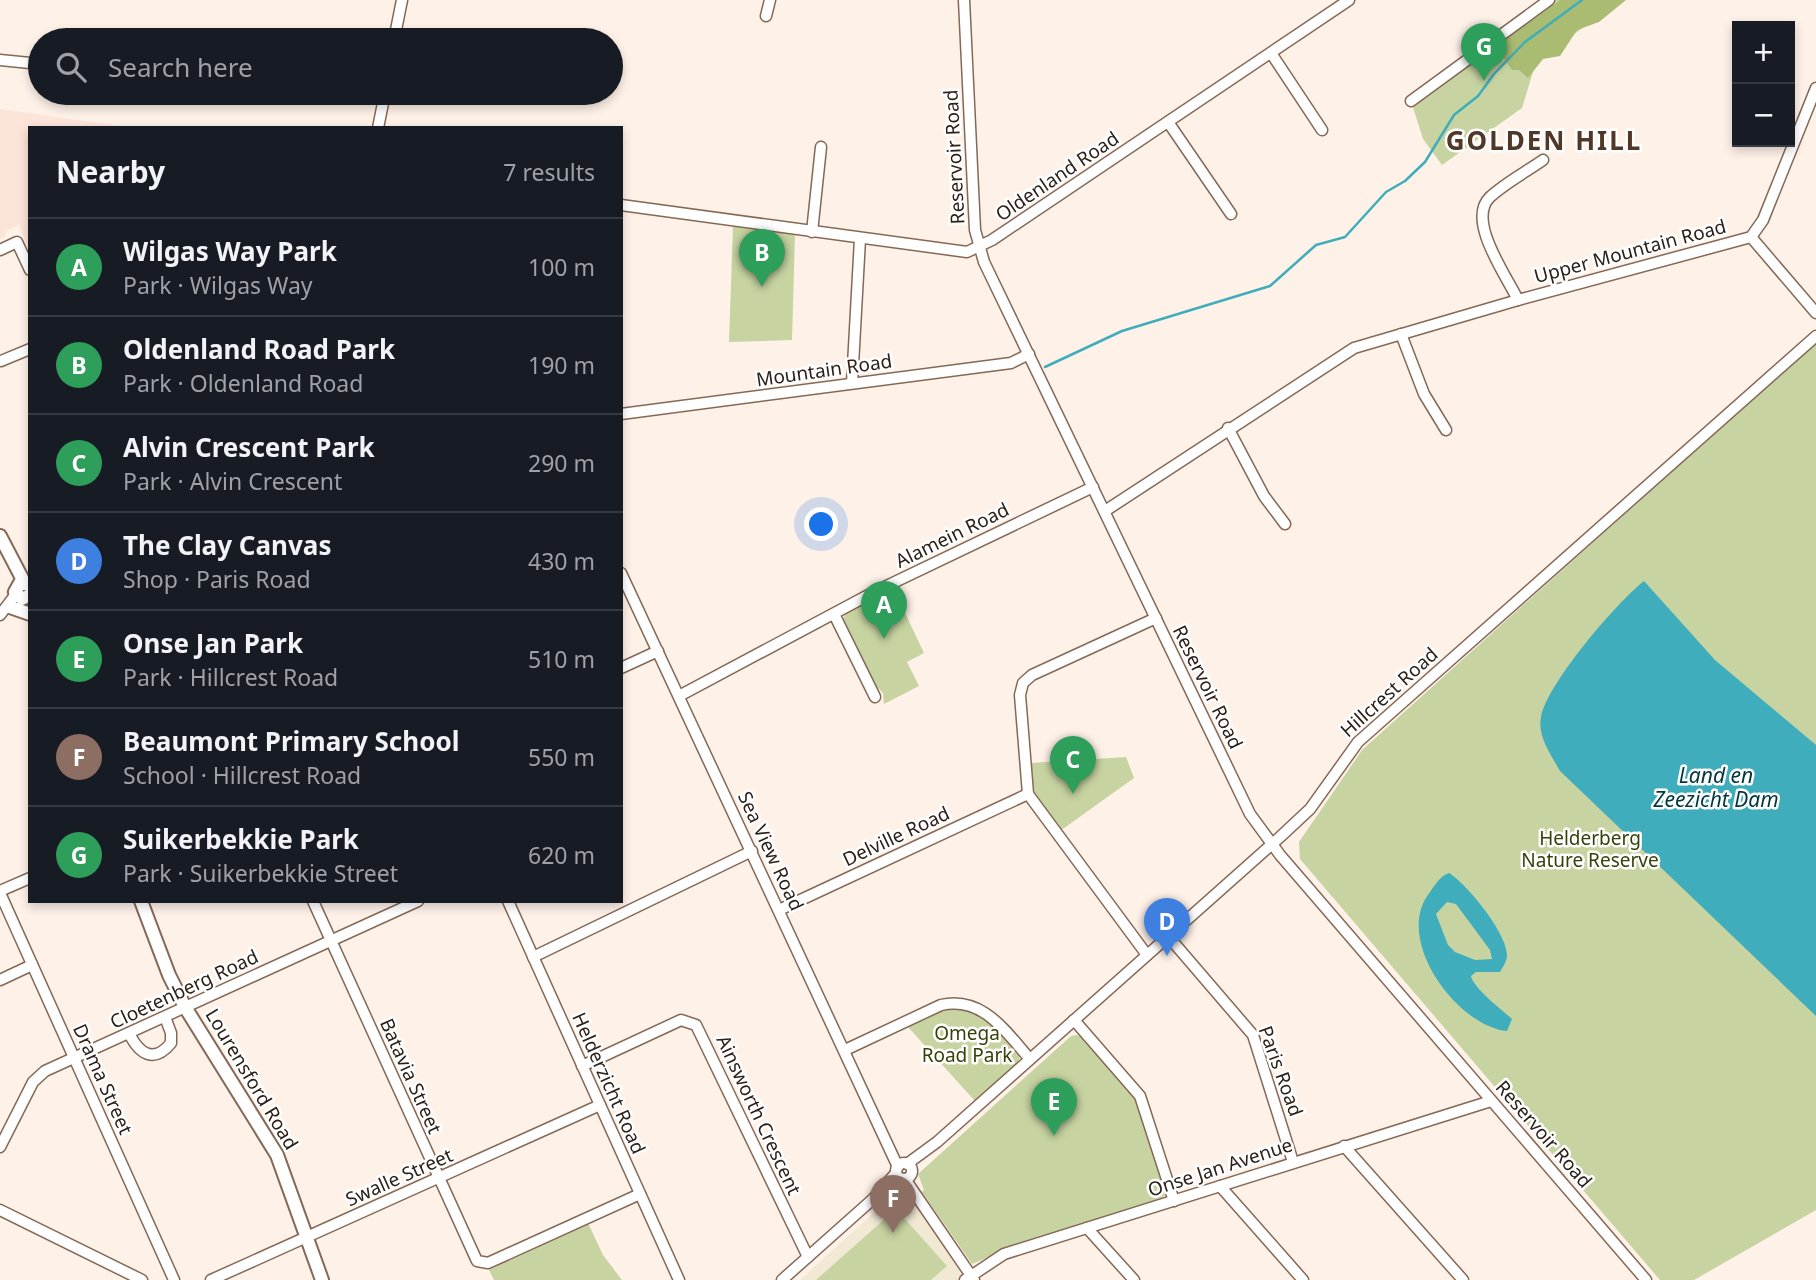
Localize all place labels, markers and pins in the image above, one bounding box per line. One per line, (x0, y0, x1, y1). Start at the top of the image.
pin: G (1461, 23, 1507, 81)
pin: B (739, 229, 785, 287)
pin: A (861, 581, 907, 639)
pin: C (1050, 736, 1096, 794)
pin: D (1144, 898, 1190, 956)
pin: E (1031, 1078, 1077, 1136)
pin: F (870, 1175, 916, 1233)

